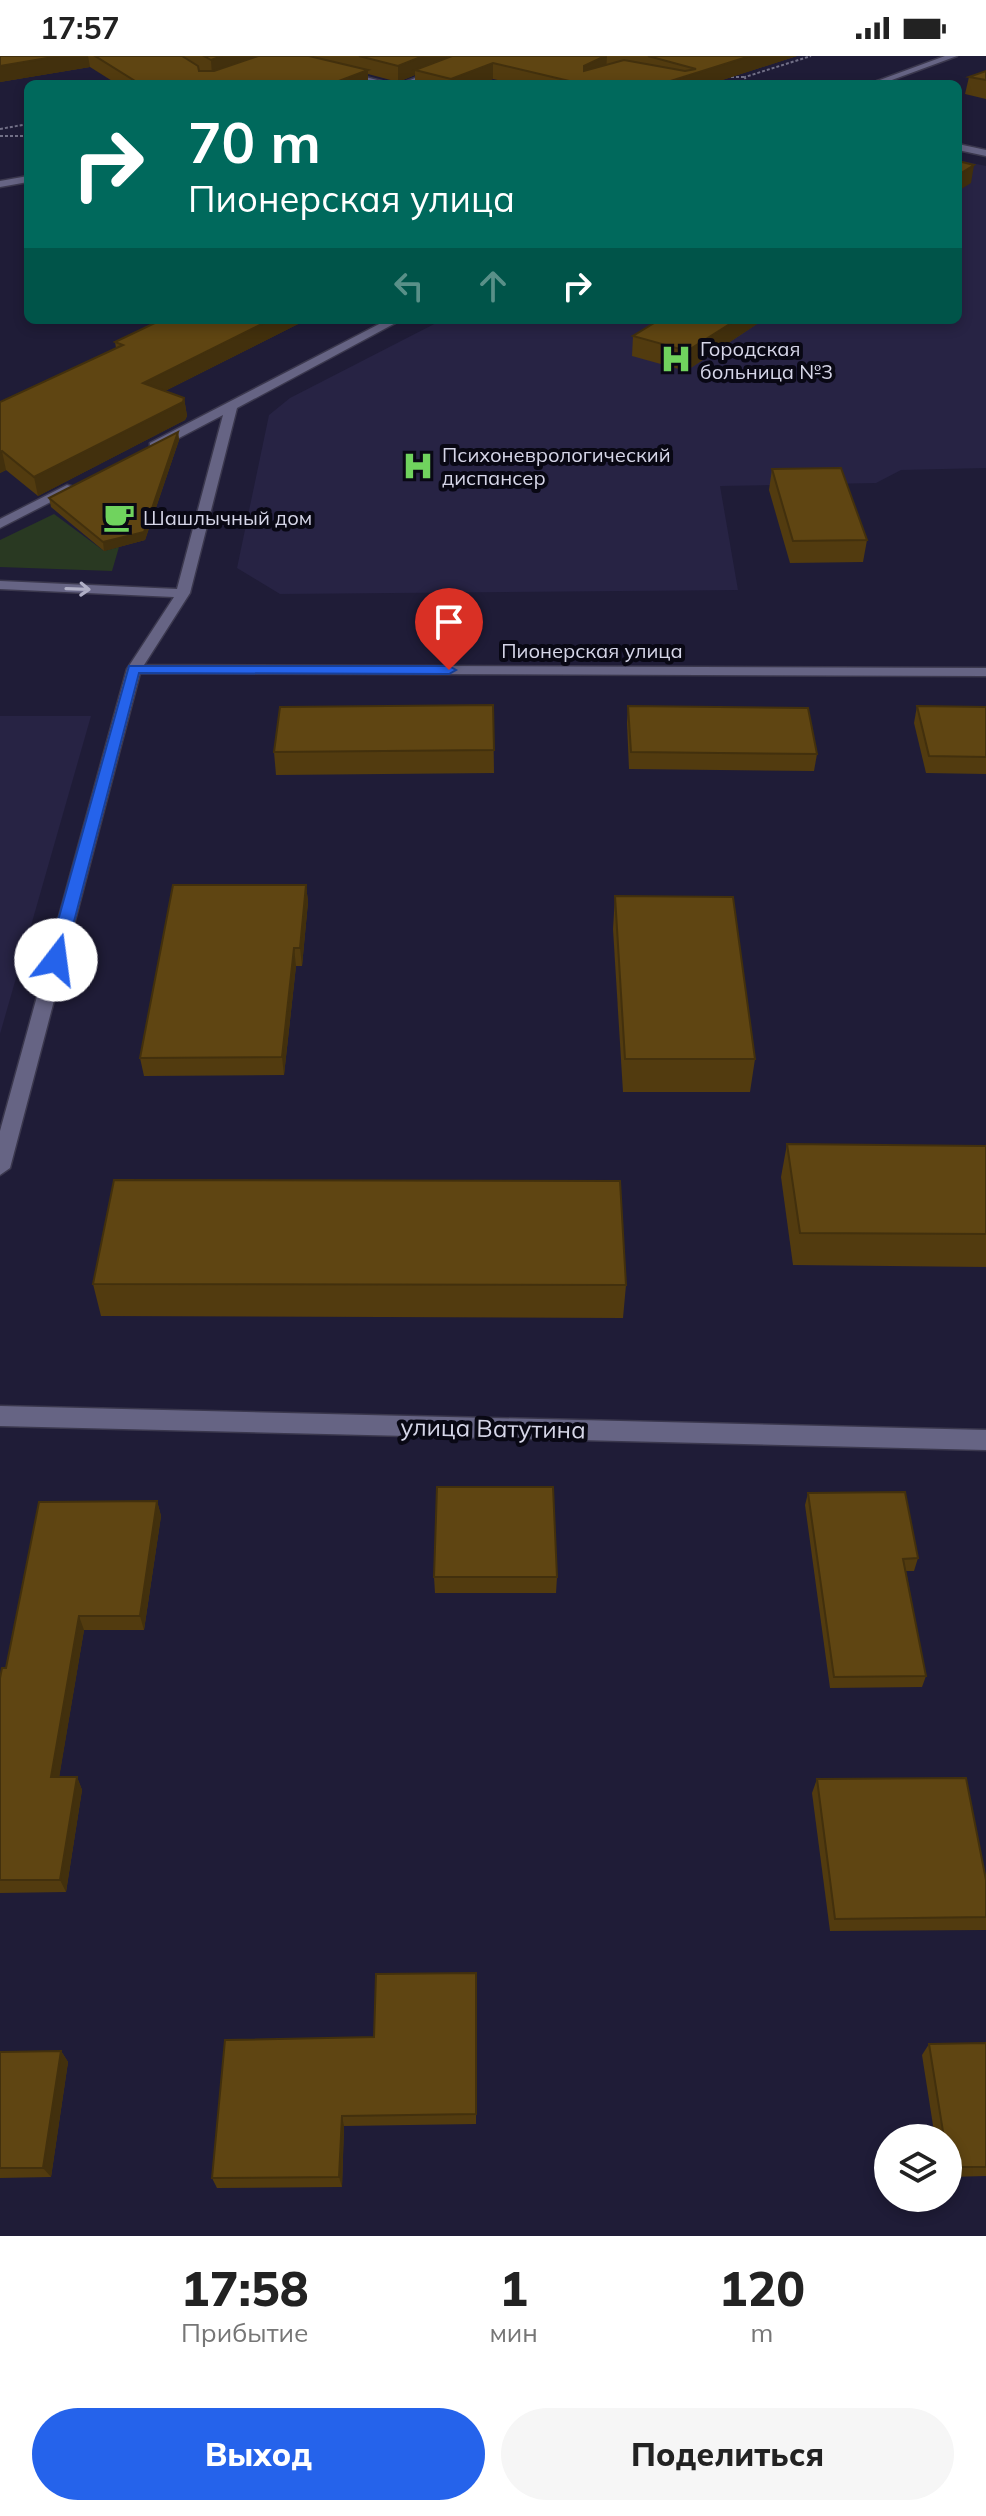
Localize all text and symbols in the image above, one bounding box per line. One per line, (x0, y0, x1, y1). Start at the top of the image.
text: 17:57 (40, 9, 119, 47)
text: 70 m (188, 107, 321, 177)
icon: right (56, 112, 160, 216)
text: Пионерская улица (188, 176, 515, 221)
icon: left (387, 264, 431, 308)
icon: ahead (471, 264, 515, 308)
icon: right (555, 264, 599, 308)
place label: Городская больница №3 (700, 336, 833, 384)
hospital icon: Городская больница №3 (659, 342, 693, 376)
place label: Психоневрологический диспансер (442, 442, 671, 490)
hospital icon: Психоневрологический диспансер (401, 449, 435, 483)
cafe icon: Шашлычный дом (102, 500, 136, 534)
place label: Шашлычный дом (143, 505, 312, 530)
one-way arrow (64, 582, 91, 597)
pin (415, 588, 483, 670)
icon: arrive (427, 600, 471, 644)
street label: Пионерская улица (501, 638, 683, 663)
position arrow (14, 918, 98, 1002)
street label: улица Ватутина (400, 1411, 586, 1445)
map controls (874, 2124, 962, 2212)
button: layers (874, 2124, 962, 2212)
text: 17:58 (181, 2258, 309, 2318)
text: 1 (499, 2258, 528, 2318)
text: 120 (719, 2258, 805, 2318)
text: Прибытие (181, 2316, 308, 2349)
text: мин (489, 2316, 538, 2349)
text: m (751, 2316, 773, 2349)
button: Выход (32, 2408, 485, 2500)
button: Поделиться (501, 2408, 954, 2500)

